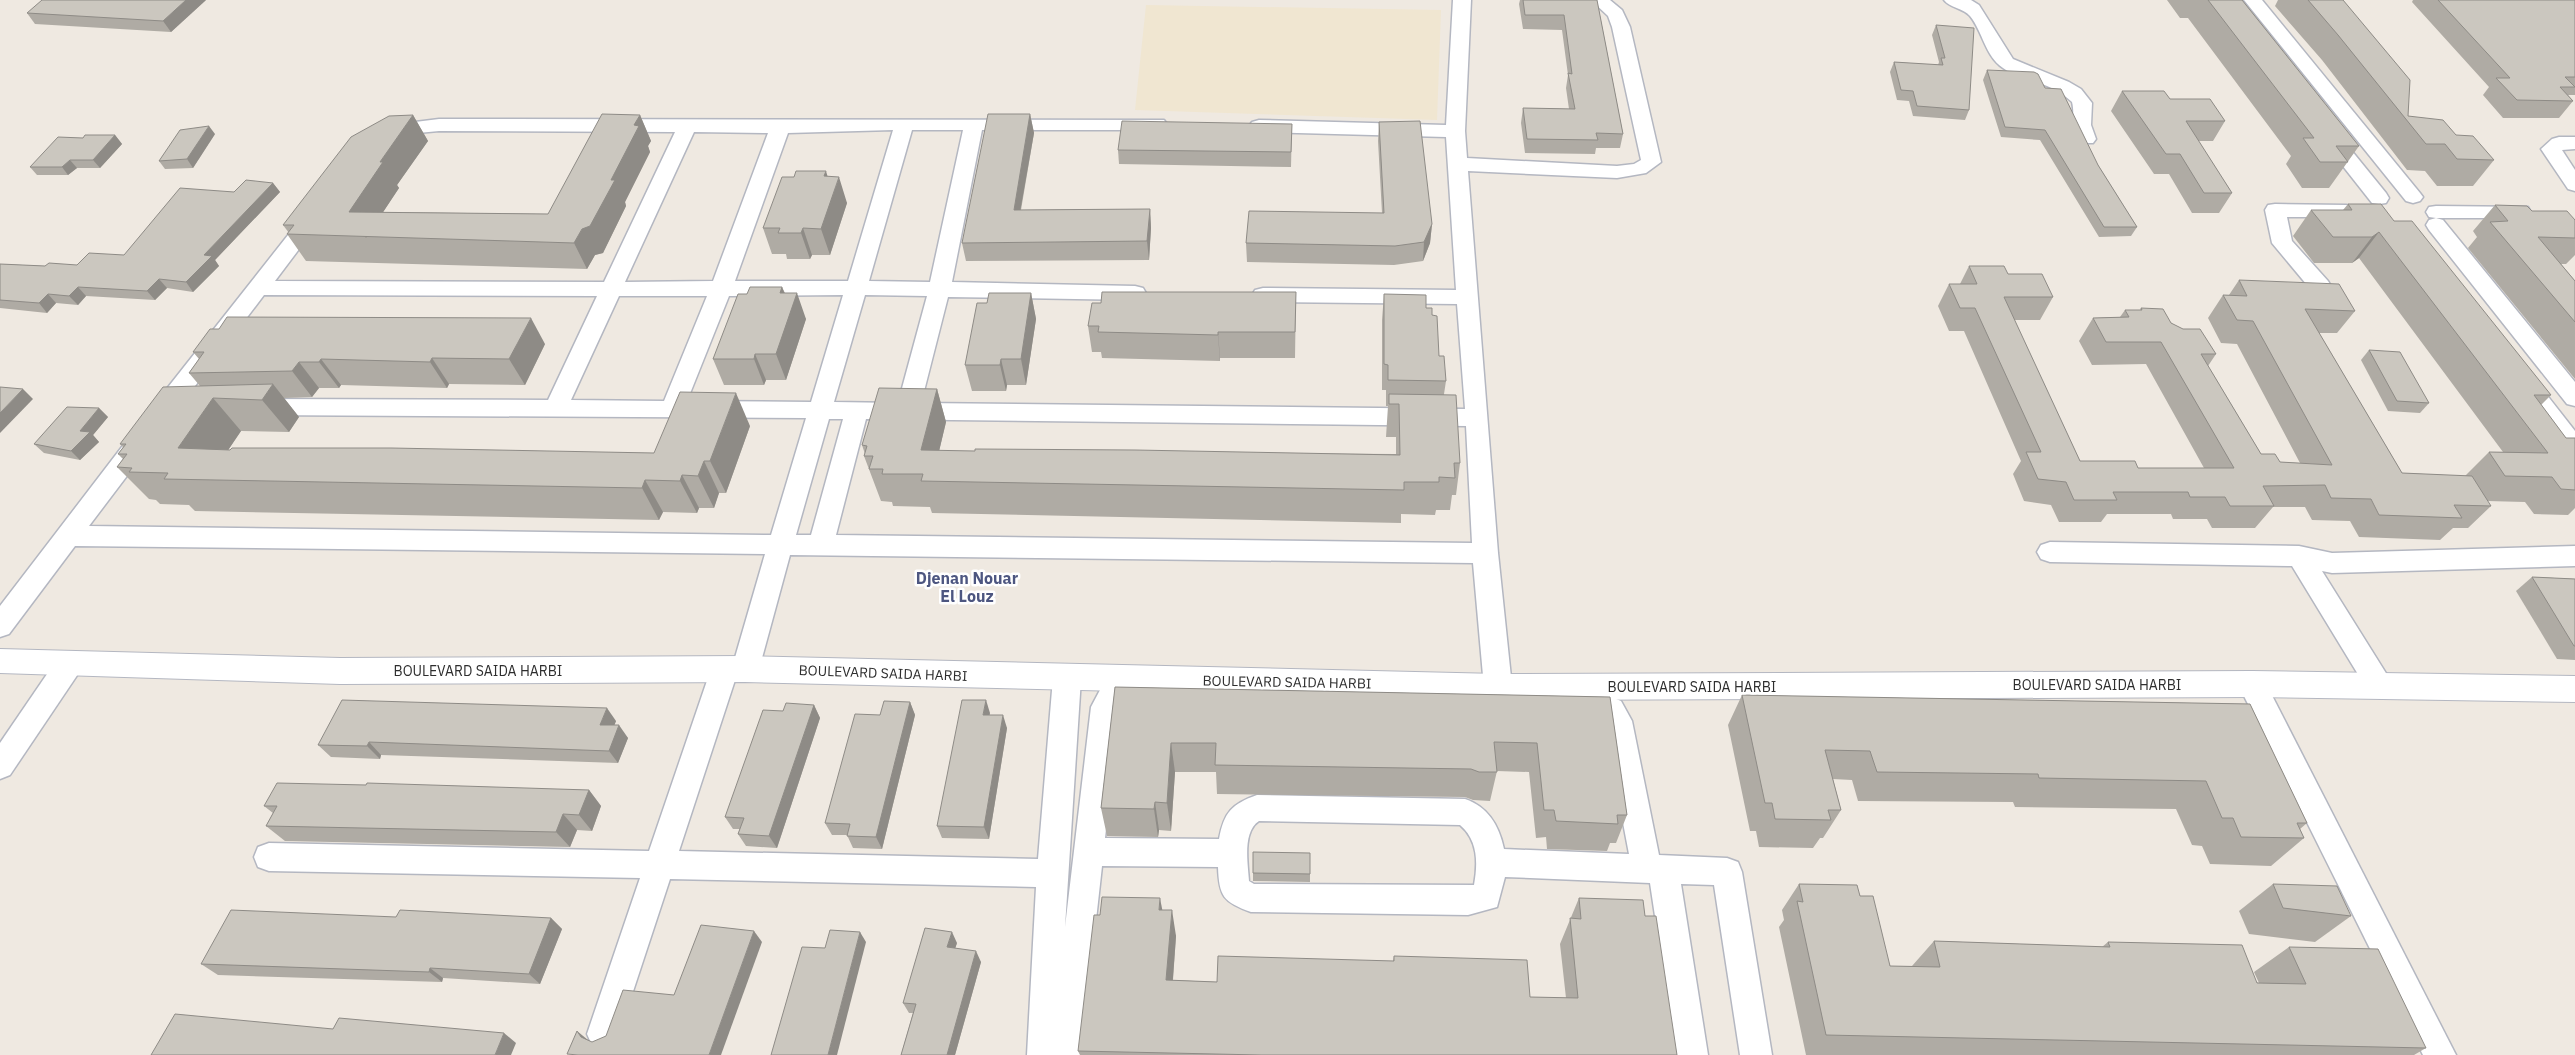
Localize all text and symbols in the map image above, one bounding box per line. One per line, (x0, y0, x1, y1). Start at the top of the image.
district label: Djenan Nouar El Louz (916, 568, 1019, 606)
street label: BOULEVARD SAIDA HARBI (798, 661, 968, 685)
street label: BOULEVARD SAIDA HARBI (394, 662, 562, 680)
street label: BOULEVARD SAIDA HARBI (1202, 672, 1372, 692)
street label: BOULEVARD SAIDA HARBI (2013, 676, 2181, 694)
street label: BOULEVARD SAIDA HARBI (1608, 678, 1776, 696)

